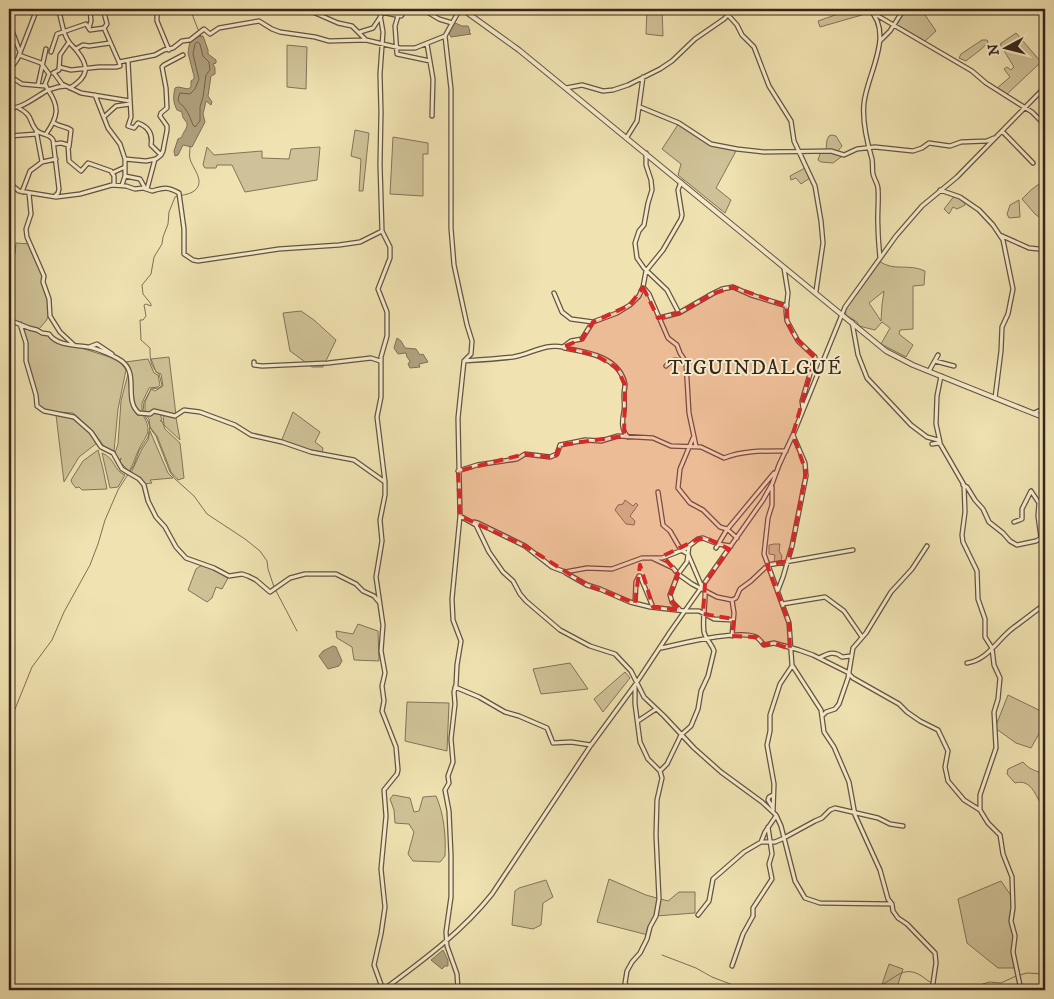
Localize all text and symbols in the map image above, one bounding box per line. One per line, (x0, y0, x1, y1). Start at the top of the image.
north arrow (982, 22, 1032, 72)
text: N (984, 42, 1004, 56)
district label: TIGUINDALGUÉ (668, 356, 842, 381)

